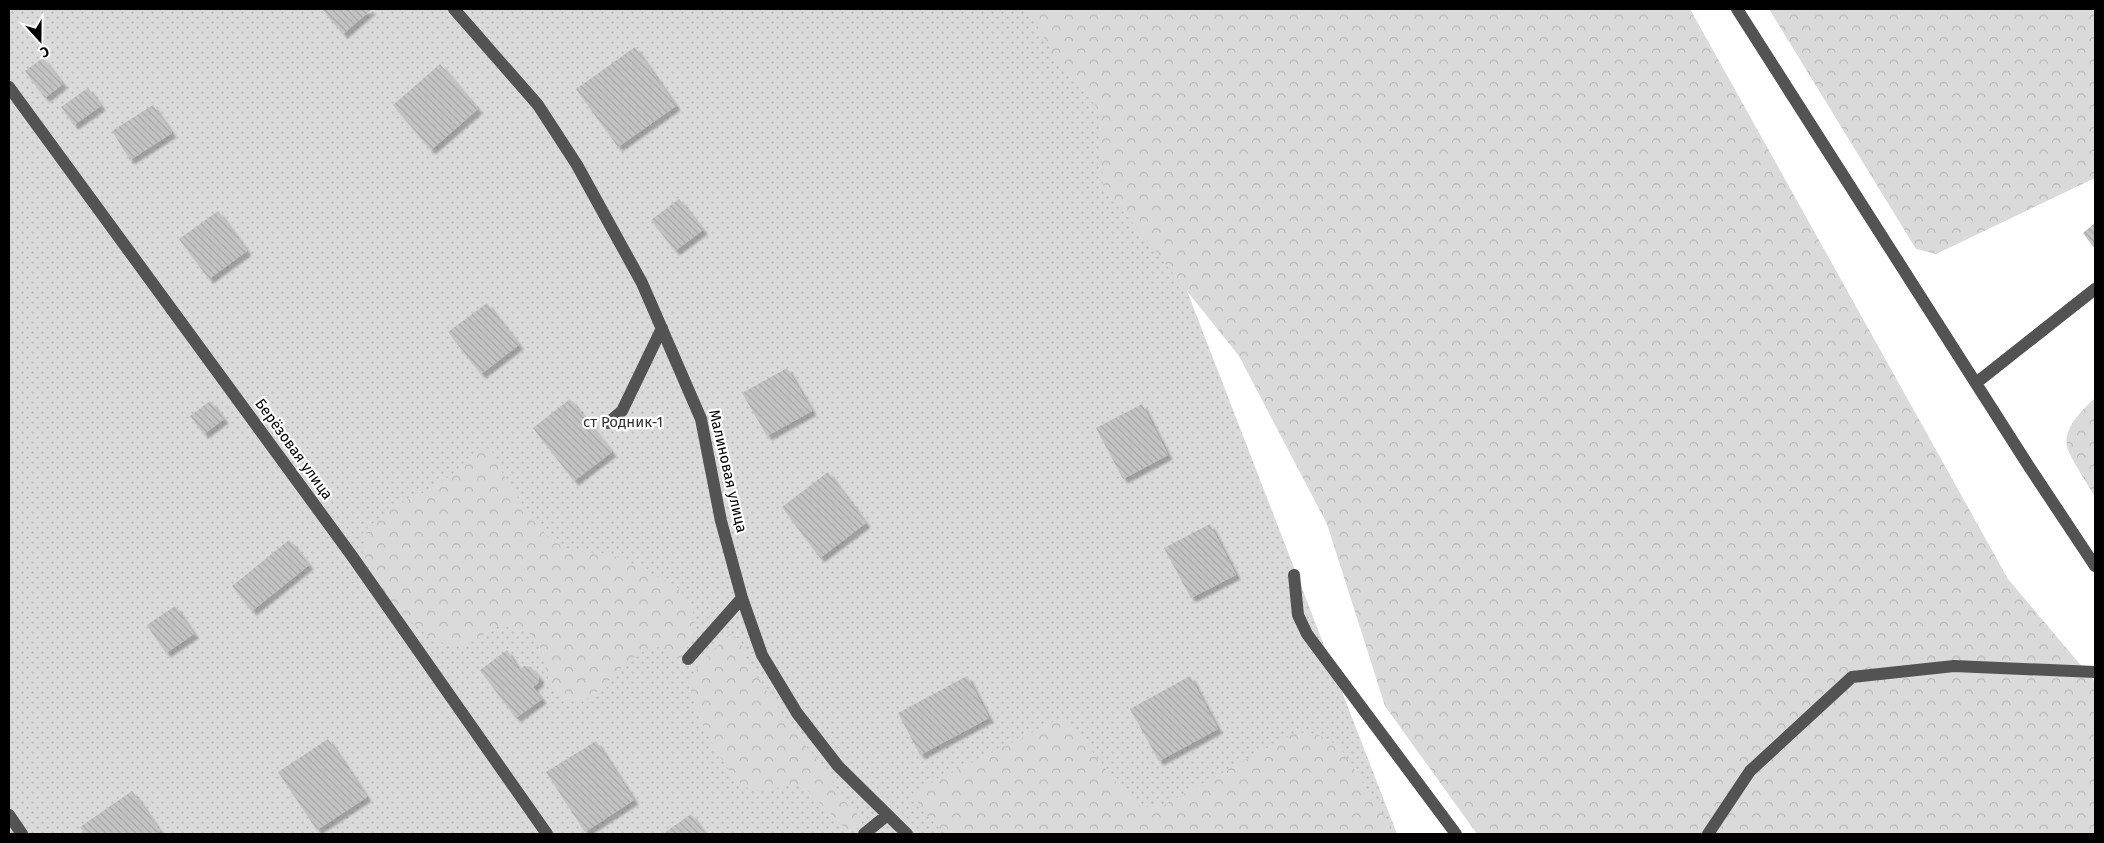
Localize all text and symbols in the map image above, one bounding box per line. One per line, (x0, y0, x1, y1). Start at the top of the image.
north arrow (15, 15, 65, 65)
text: С (38, 42, 51, 61)
street label: Берёзовая улица (251, 395, 337, 503)
street label: Малиновая улица (705, 408, 751, 534)
park label: ст Родник-1 (583, 413, 663, 431)

